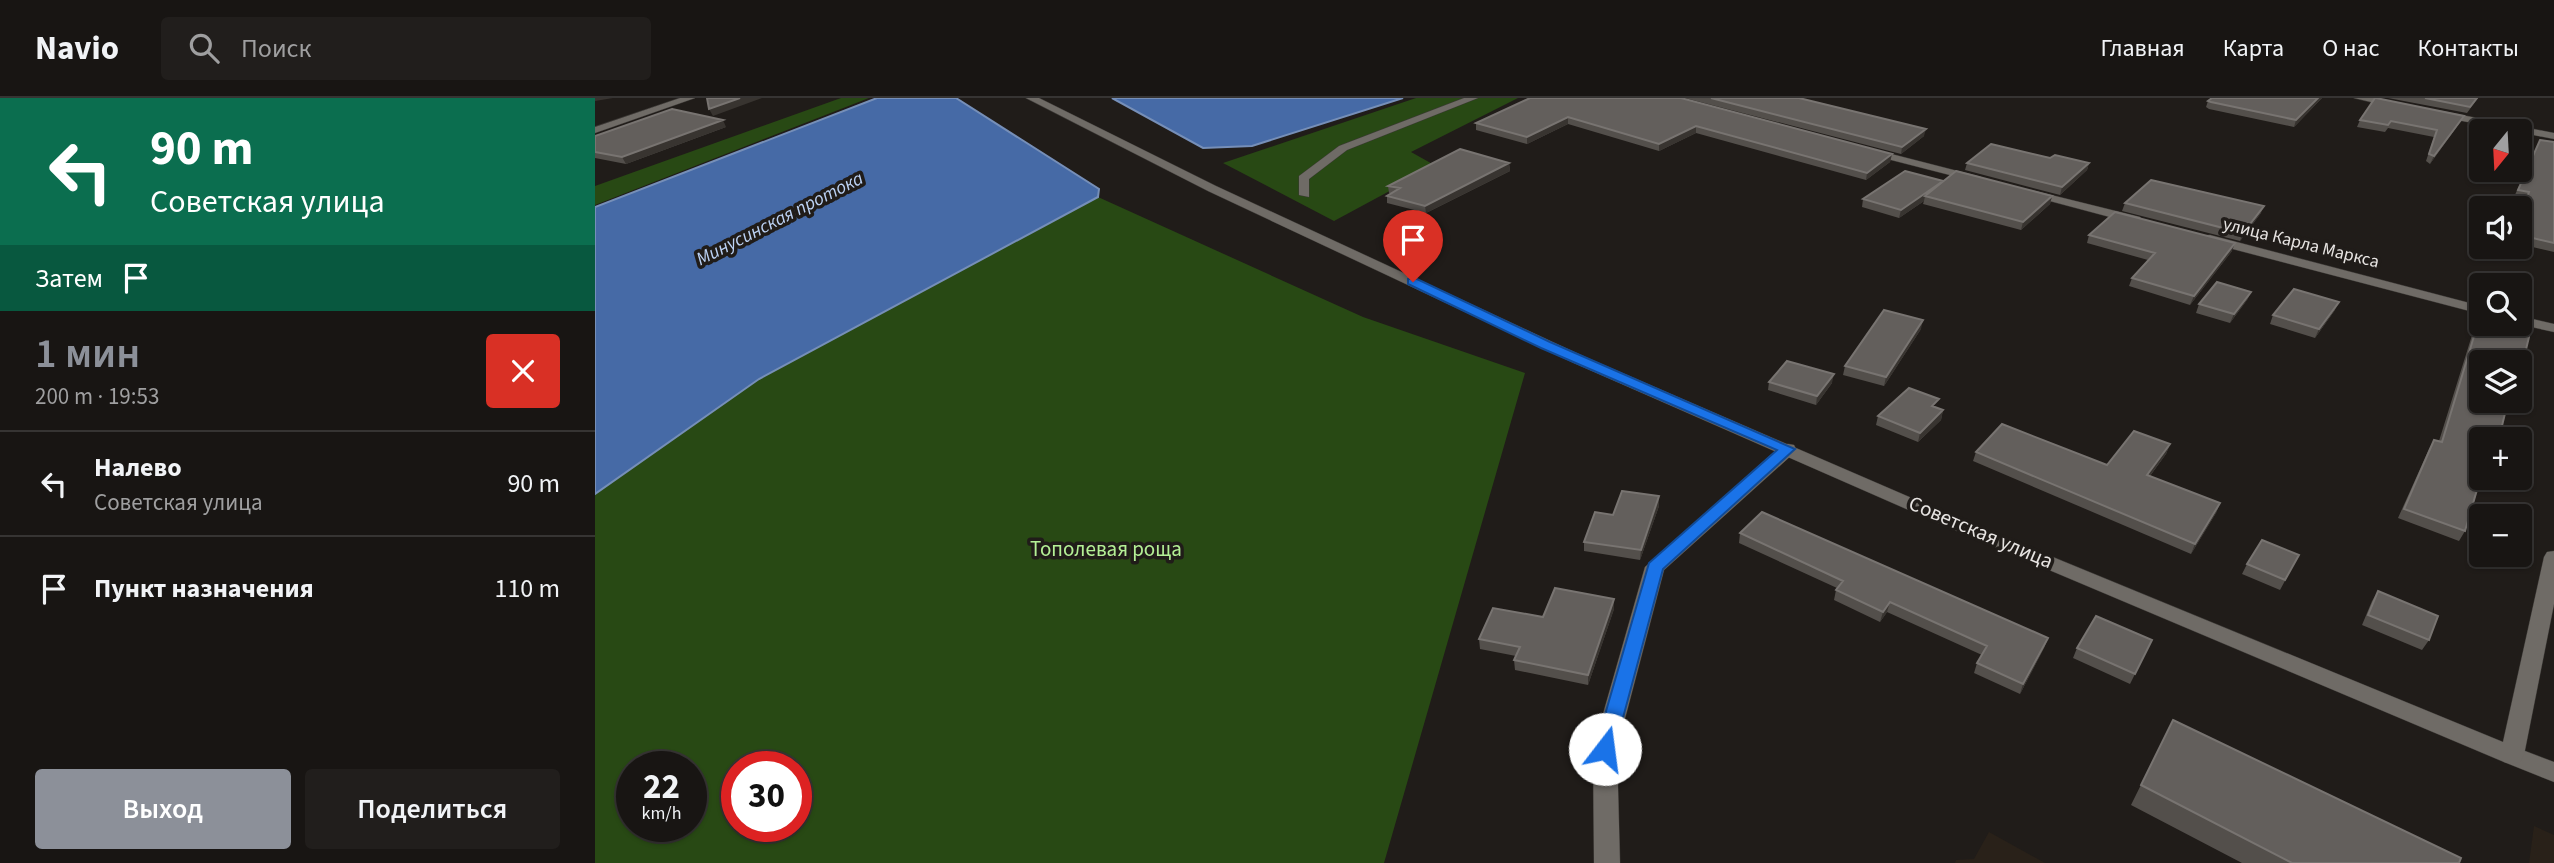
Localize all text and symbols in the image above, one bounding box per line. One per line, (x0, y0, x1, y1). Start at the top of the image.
search box (161, 17, 651, 80)
text: Navio (35, 25, 119, 72)
icon: search (185, 29, 223, 67)
text: Поиск (241, 30, 311, 67)
text: Главная (2100, 31, 2185, 66)
text: Карта (2223, 31, 2284, 66)
text: О нас (2322, 31, 2379, 66)
text: Контакты (2417, 31, 2519, 66)
text: 90 m (150, 114, 254, 184)
north arrow (2469, 119, 2532, 182)
map controls (2469, 119, 2532, 567)
icon: left (35, 126, 126, 217)
water label: Минусинская протока (692, 165, 868, 273)
text: Советская улица (150, 179, 385, 225)
button: sound (2469, 196, 2532, 259)
pin (1383, 210, 1443, 282)
street label: улица Карла Маркса (2220, 211, 2382, 275)
icon: arrive (1394, 221, 1432, 259)
icon: arrive (117, 259, 155, 297)
text: Затем (35, 260, 103, 297)
button: search (2469, 273, 2532, 336)
text: 1 мин (35, 324, 140, 384)
button: close (486, 334, 560, 408)
button: layers (2469, 350, 2532, 413)
text: 200 m · 19:53 (35, 380, 159, 413)
button: + (2469, 427, 2532, 490)
text: Налево (94, 449, 182, 486)
icon: left (35, 465, 73, 503)
text: 90 m (507, 465, 560, 502)
text: Советская улица (94, 486, 263, 519)
street label: Советская улица (1904, 488, 2058, 576)
button: − (2469, 504, 2532, 567)
park label: Тополевая роща (1030, 534, 1182, 564)
icon: arrive (35, 570, 73, 608)
text: Пункт назначения (94, 570, 314, 607)
text: 110 m (494, 570, 560, 607)
position arrow (1568, 712, 1642, 786)
speed limit sign: 30 (721, 751, 812, 842)
text: 22 (643, 762, 680, 812)
button: Выход (35, 769, 291, 849)
button: Поделиться (305, 769, 560, 849)
text: km/h (642, 801, 681, 826)

